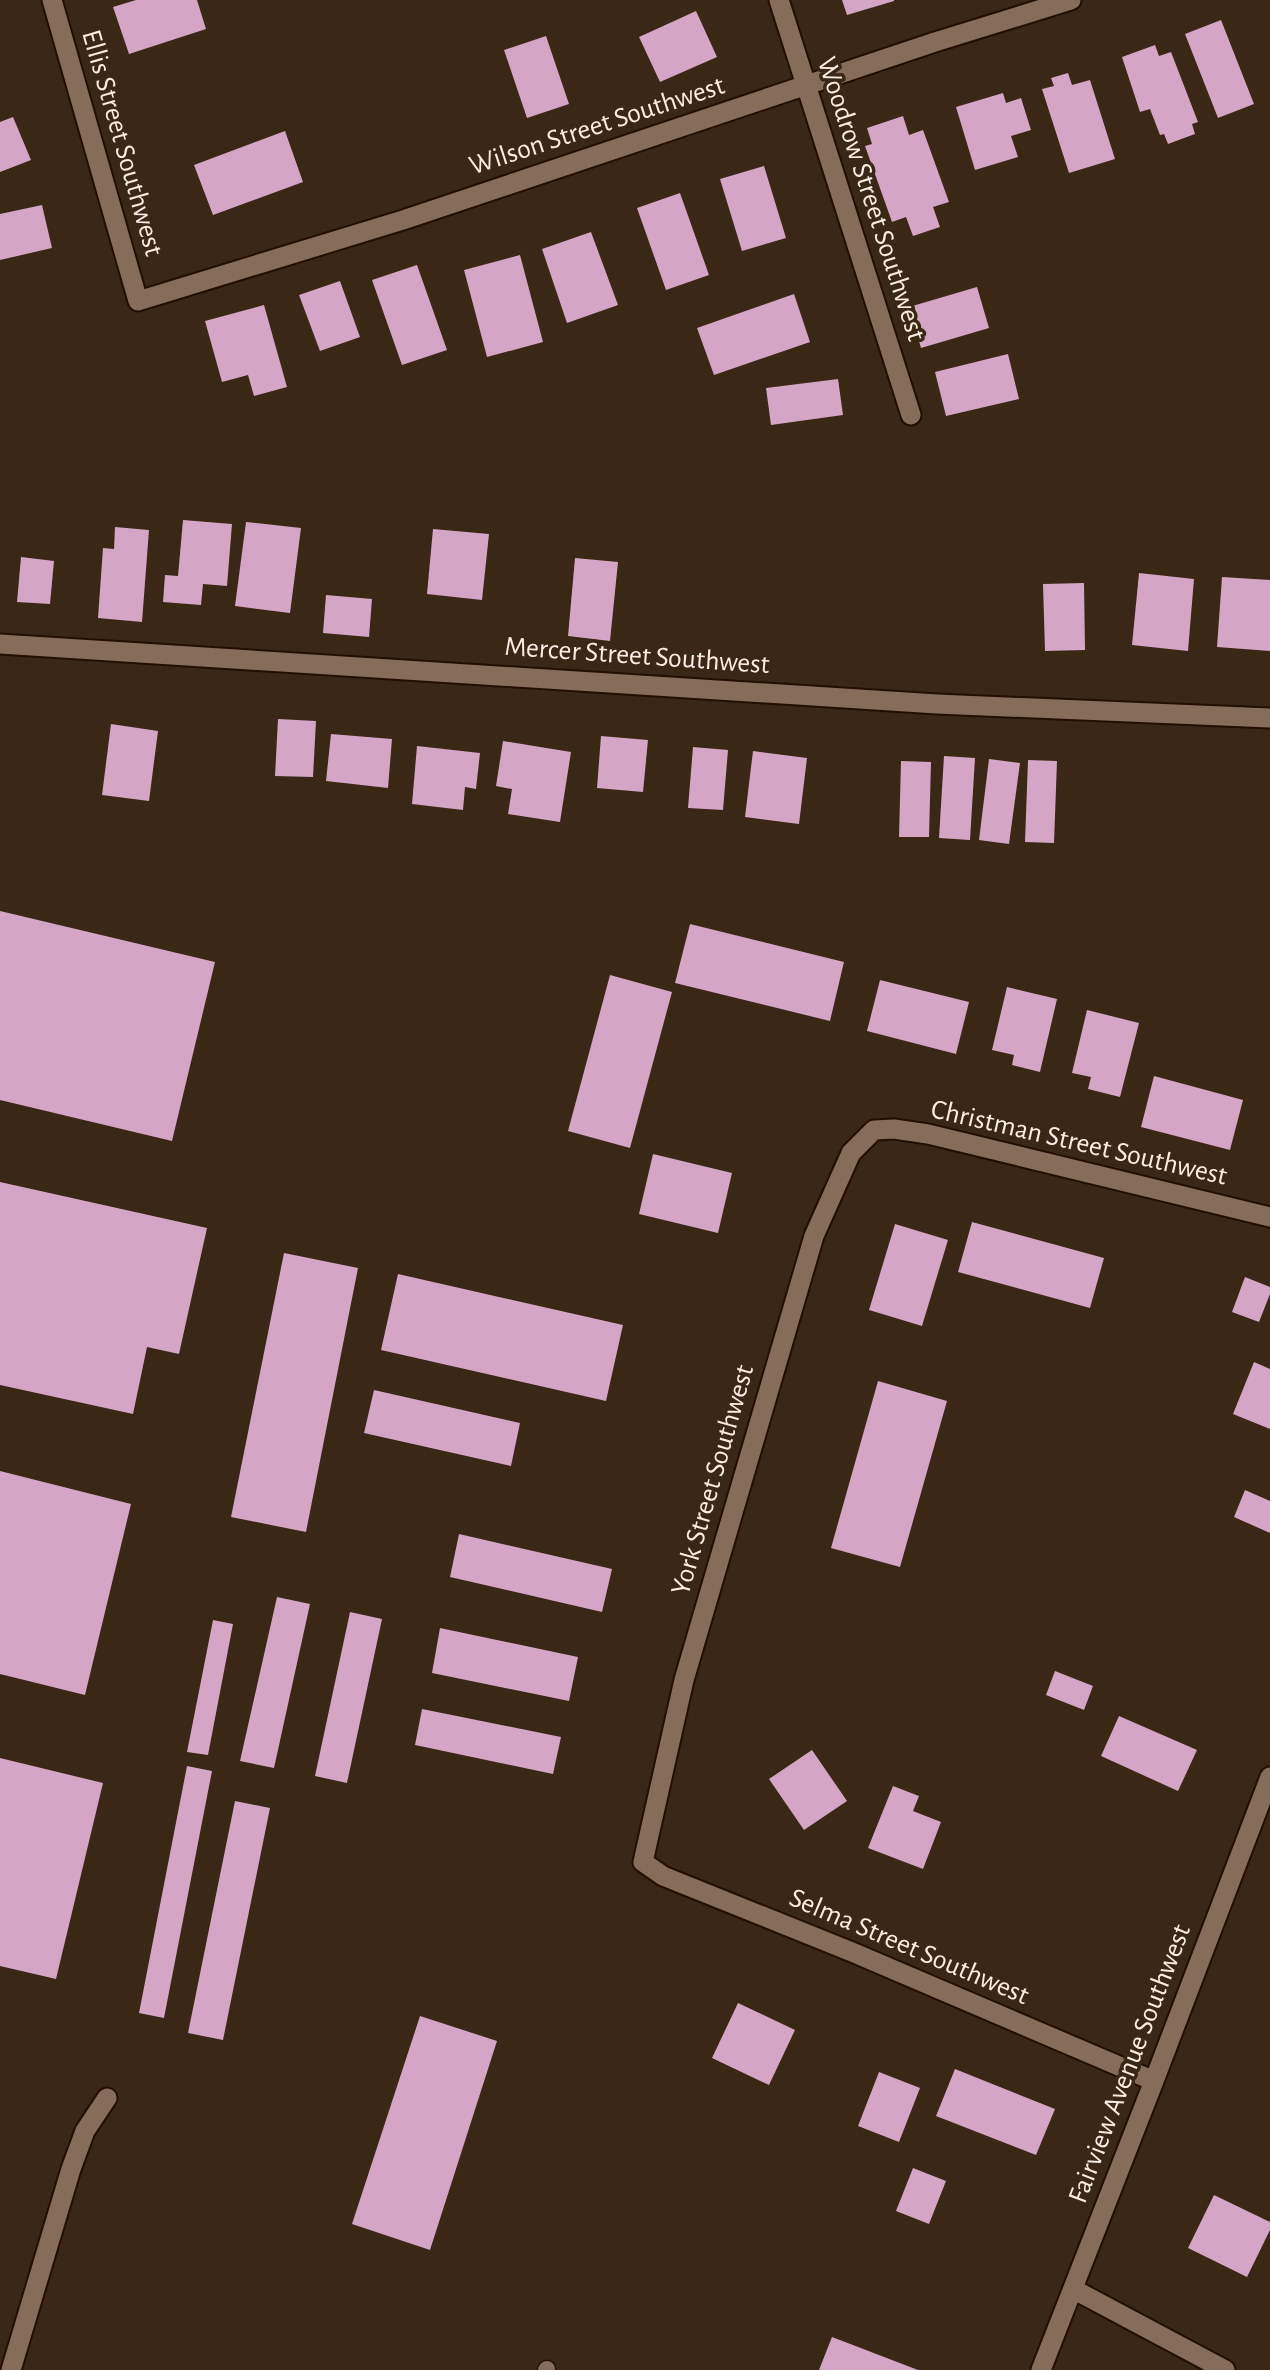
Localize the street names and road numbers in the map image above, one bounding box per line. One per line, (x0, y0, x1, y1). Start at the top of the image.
street label: Ellis Street Southwest (76, 27, 168, 259)
street label: Woodrow Street Southwest (812, 54, 930, 344)
street label: Wilson Street Southwest (466, 71, 728, 180)
street label: Mercer Street Southwest (504, 633, 771, 679)
street label: Christman Street Southwest (928, 1095, 1230, 1191)
street label: York Street Southwest (667, 1362, 759, 1598)
street label: Selma Street Southwest (785, 1884, 1033, 2010)
street label: Fairview Avenue Southwest (1064, 1921, 1196, 2207)

